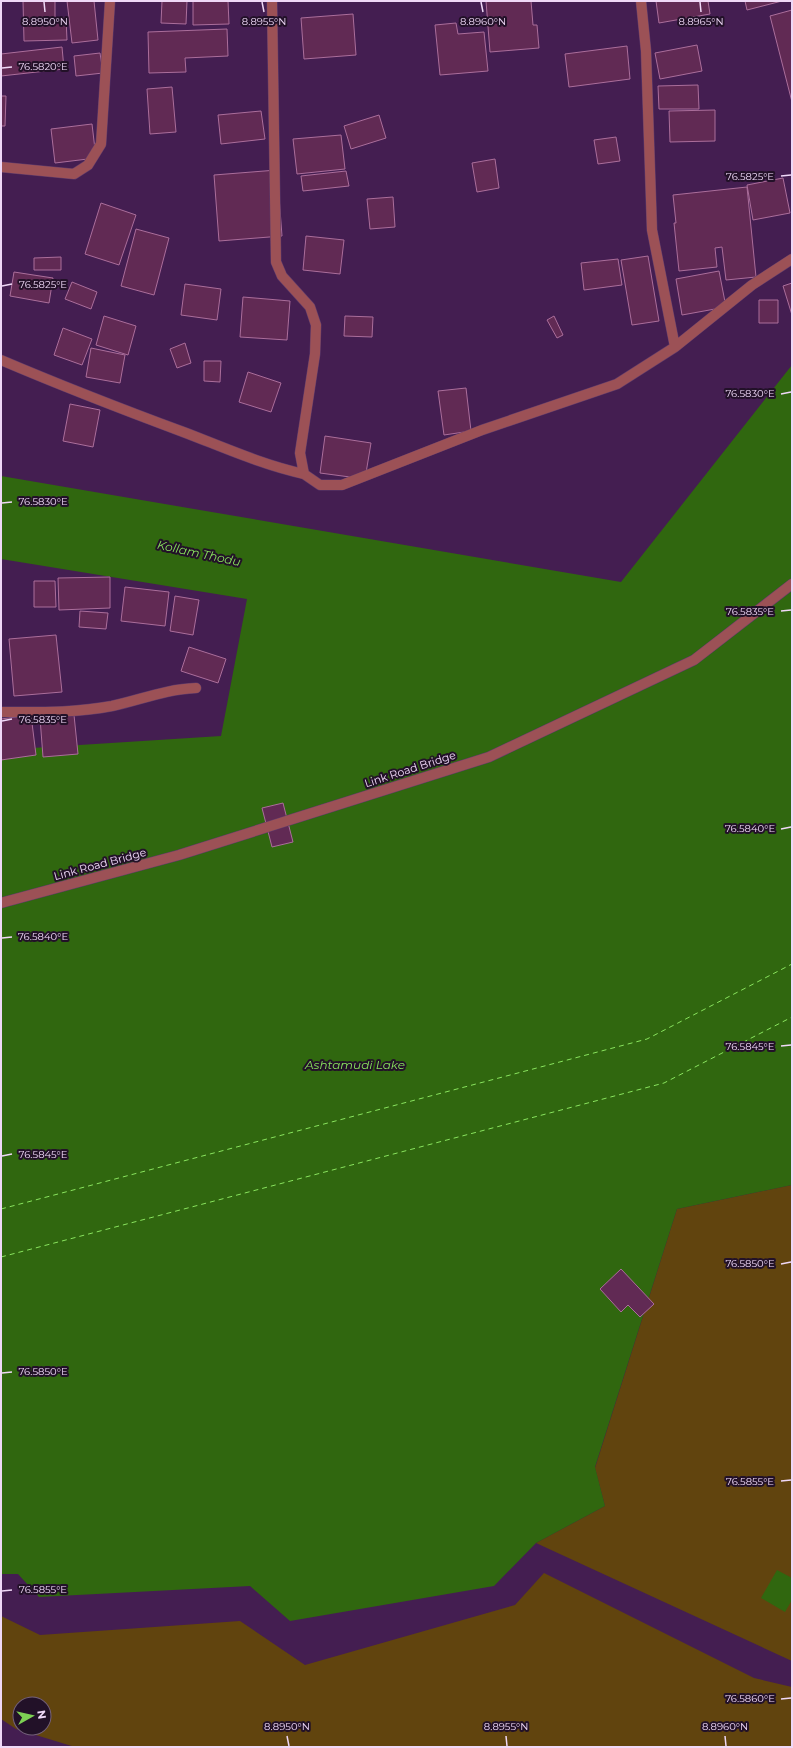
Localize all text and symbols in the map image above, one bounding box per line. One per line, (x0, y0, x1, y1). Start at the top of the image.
text: 8.8950°N (22, 15, 68, 28)
text: 8.8955°N (242, 15, 286, 28)
text: 8.8960°N (460, 15, 506, 28)
text: 8.8965°N (678, 15, 724, 28)
text: 76.5820°E (18, 60, 68, 73)
text: 76.5825°E (726, 170, 774, 183)
text: 76.5825°E (19, 278, 67, 291)
text: 76.5830°E (725, 387, 775, 400)
text: 76.5830°E (18, 495, 68, 508)
water label: Kollam Thodu (156, 537, 242, 569)
text: 76.5835°E (726, 605, 774, 618)
text: 76.5835°E (19, 713, 67, 726)
street label: Link Road Bridge (363, 748, 458, 790)
text: 76.5840°E (725, 822, 775, 835)
street label: Link Road Bridge (52, 845, 148, 883)
text: 76.5840°E (18, 930, 68, 943)
text: 76.5845°E (725, 1040, 775, 1053)
water label: Ashtamudi Lake (304, 1057, 405, 1072)
text: 76.5845°E (18, 1148, 68, 1161)
text: 76.5850°E (725, 1257, 775, 1270)
text: 76.5850°E (18, 1365, 68, 1378)
text: 76.5855°E (726, 1475, 774, 1488)
text: 76.5855°E (19, 1583, 67, 1596)
text: 76.5860°E (725, 1692, 775, 1705)
north arrow (12, 1696, 52, 1736)
text: N (34, 1709, 49, 1720)
text: 8.8950°N (264, 1720, 310, 1733)
text: 8.8955°N (484, 1720, 528, 1733)
text: 8.8960°N (702, 1720, 748, 1733)

